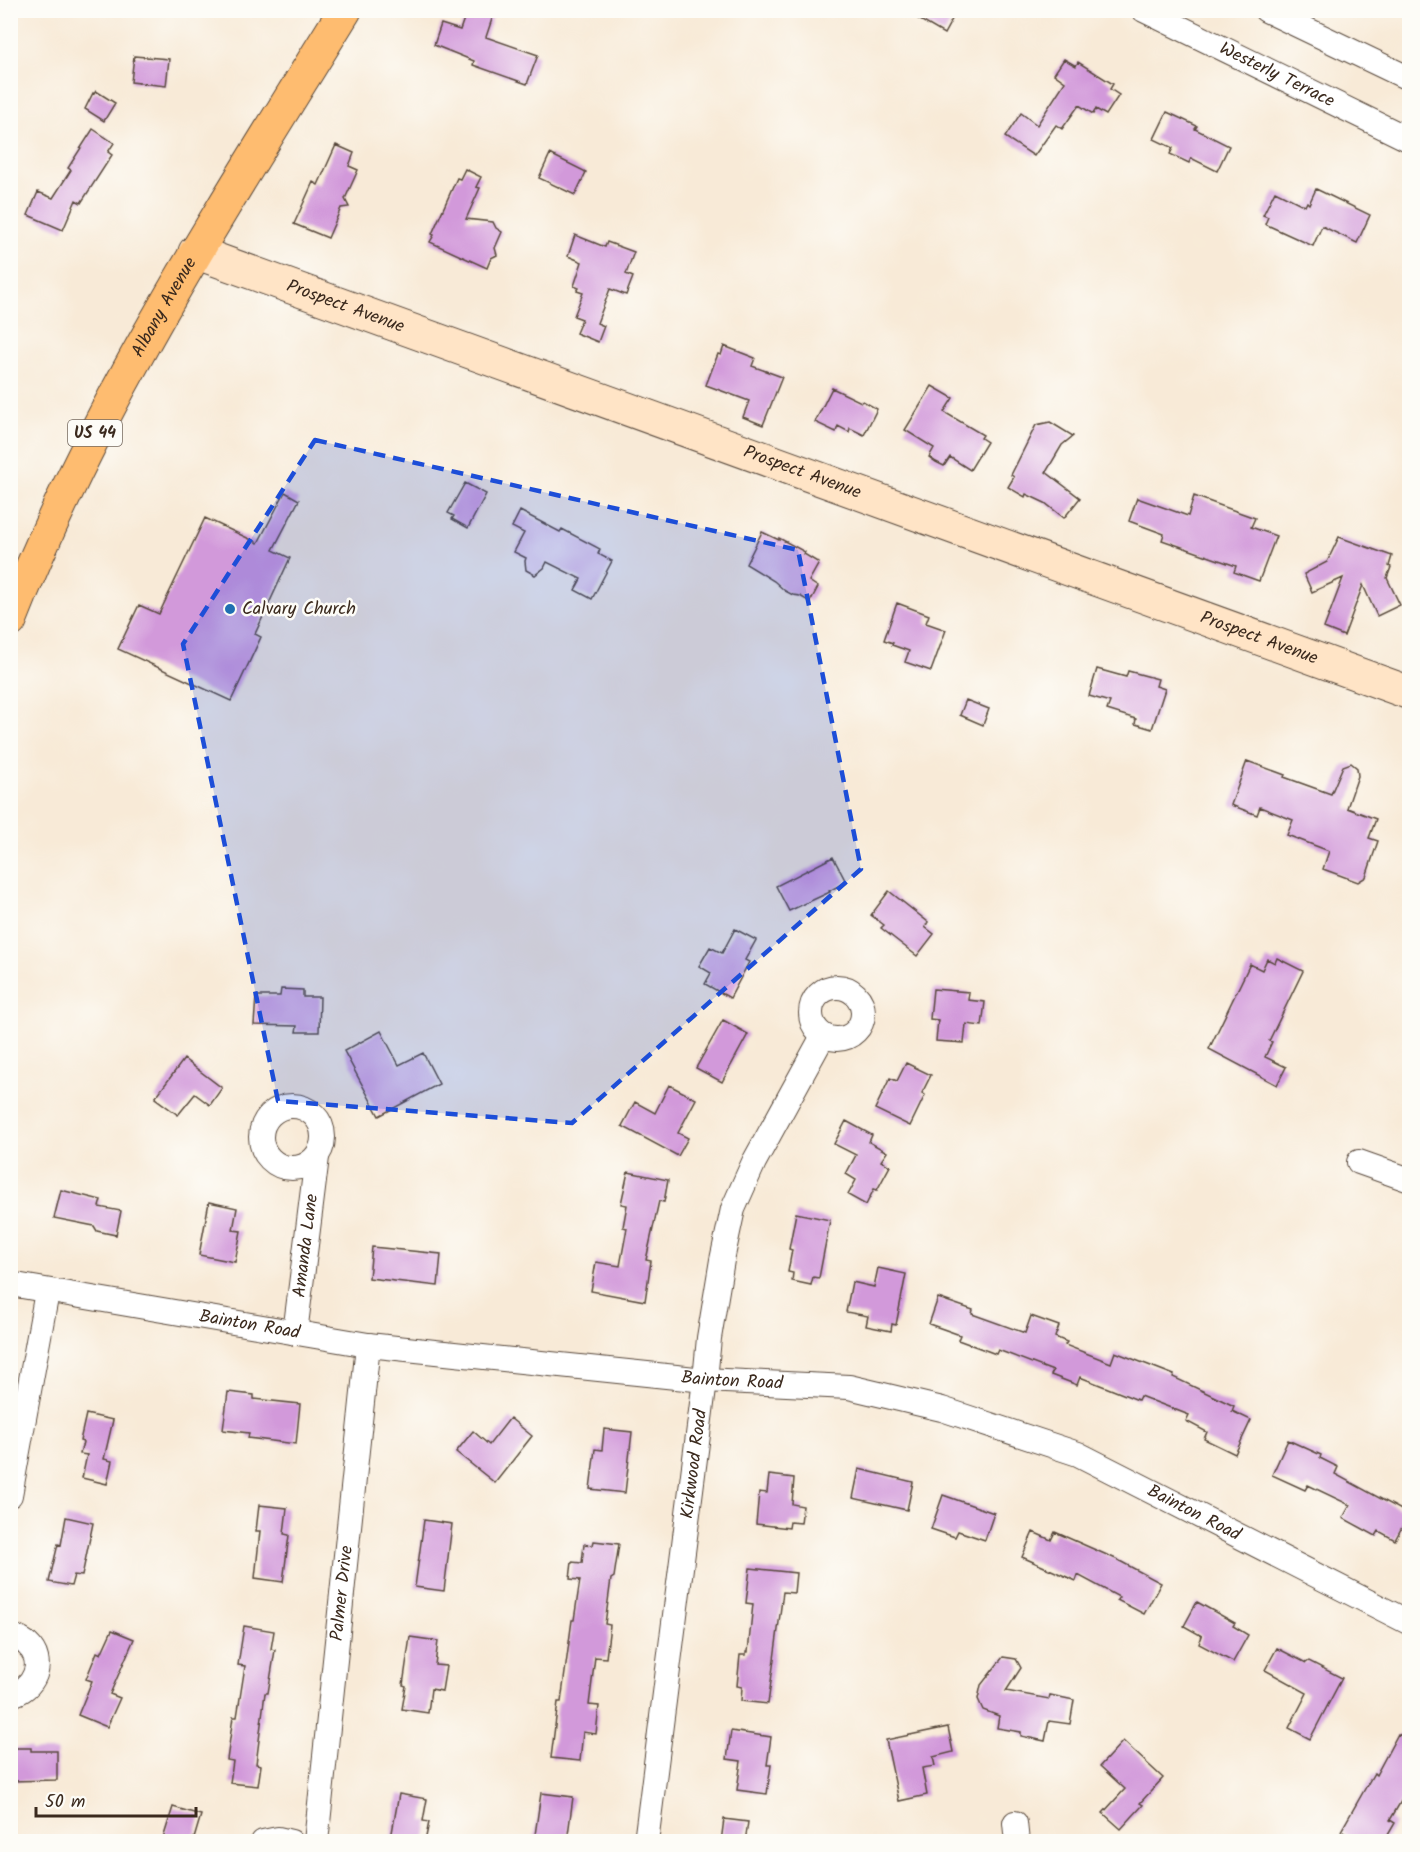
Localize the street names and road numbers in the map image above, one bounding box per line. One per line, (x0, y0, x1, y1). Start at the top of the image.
street label: Westerly Terrace (1214, 34, 1340, 116)
street label: Albany Avenue (124, 252, 205, 363)
street label: Prospect Avenue (282, 272, 408, 341)
road number: US 44 (68, 420, 122, 446)
street label: Prospect Avenue (739, 438, 865, 507)
street label: Prospect Avenue (1196, 604, 1322, 673)
street label: Amanda Lane (285, 1192, 327, 1299)
street label: Bainton Road (197, 1302, 303, 1348)
street label: Bainton Road (680, 1363, 785, 1398)
street label: Kirkwood Road (673, 1407, 716, 1521)
street label: Bainton Road (1142, 1477, 1247, 1549)
street label: Palmer Drive (323, 1544, 361, 1643)

